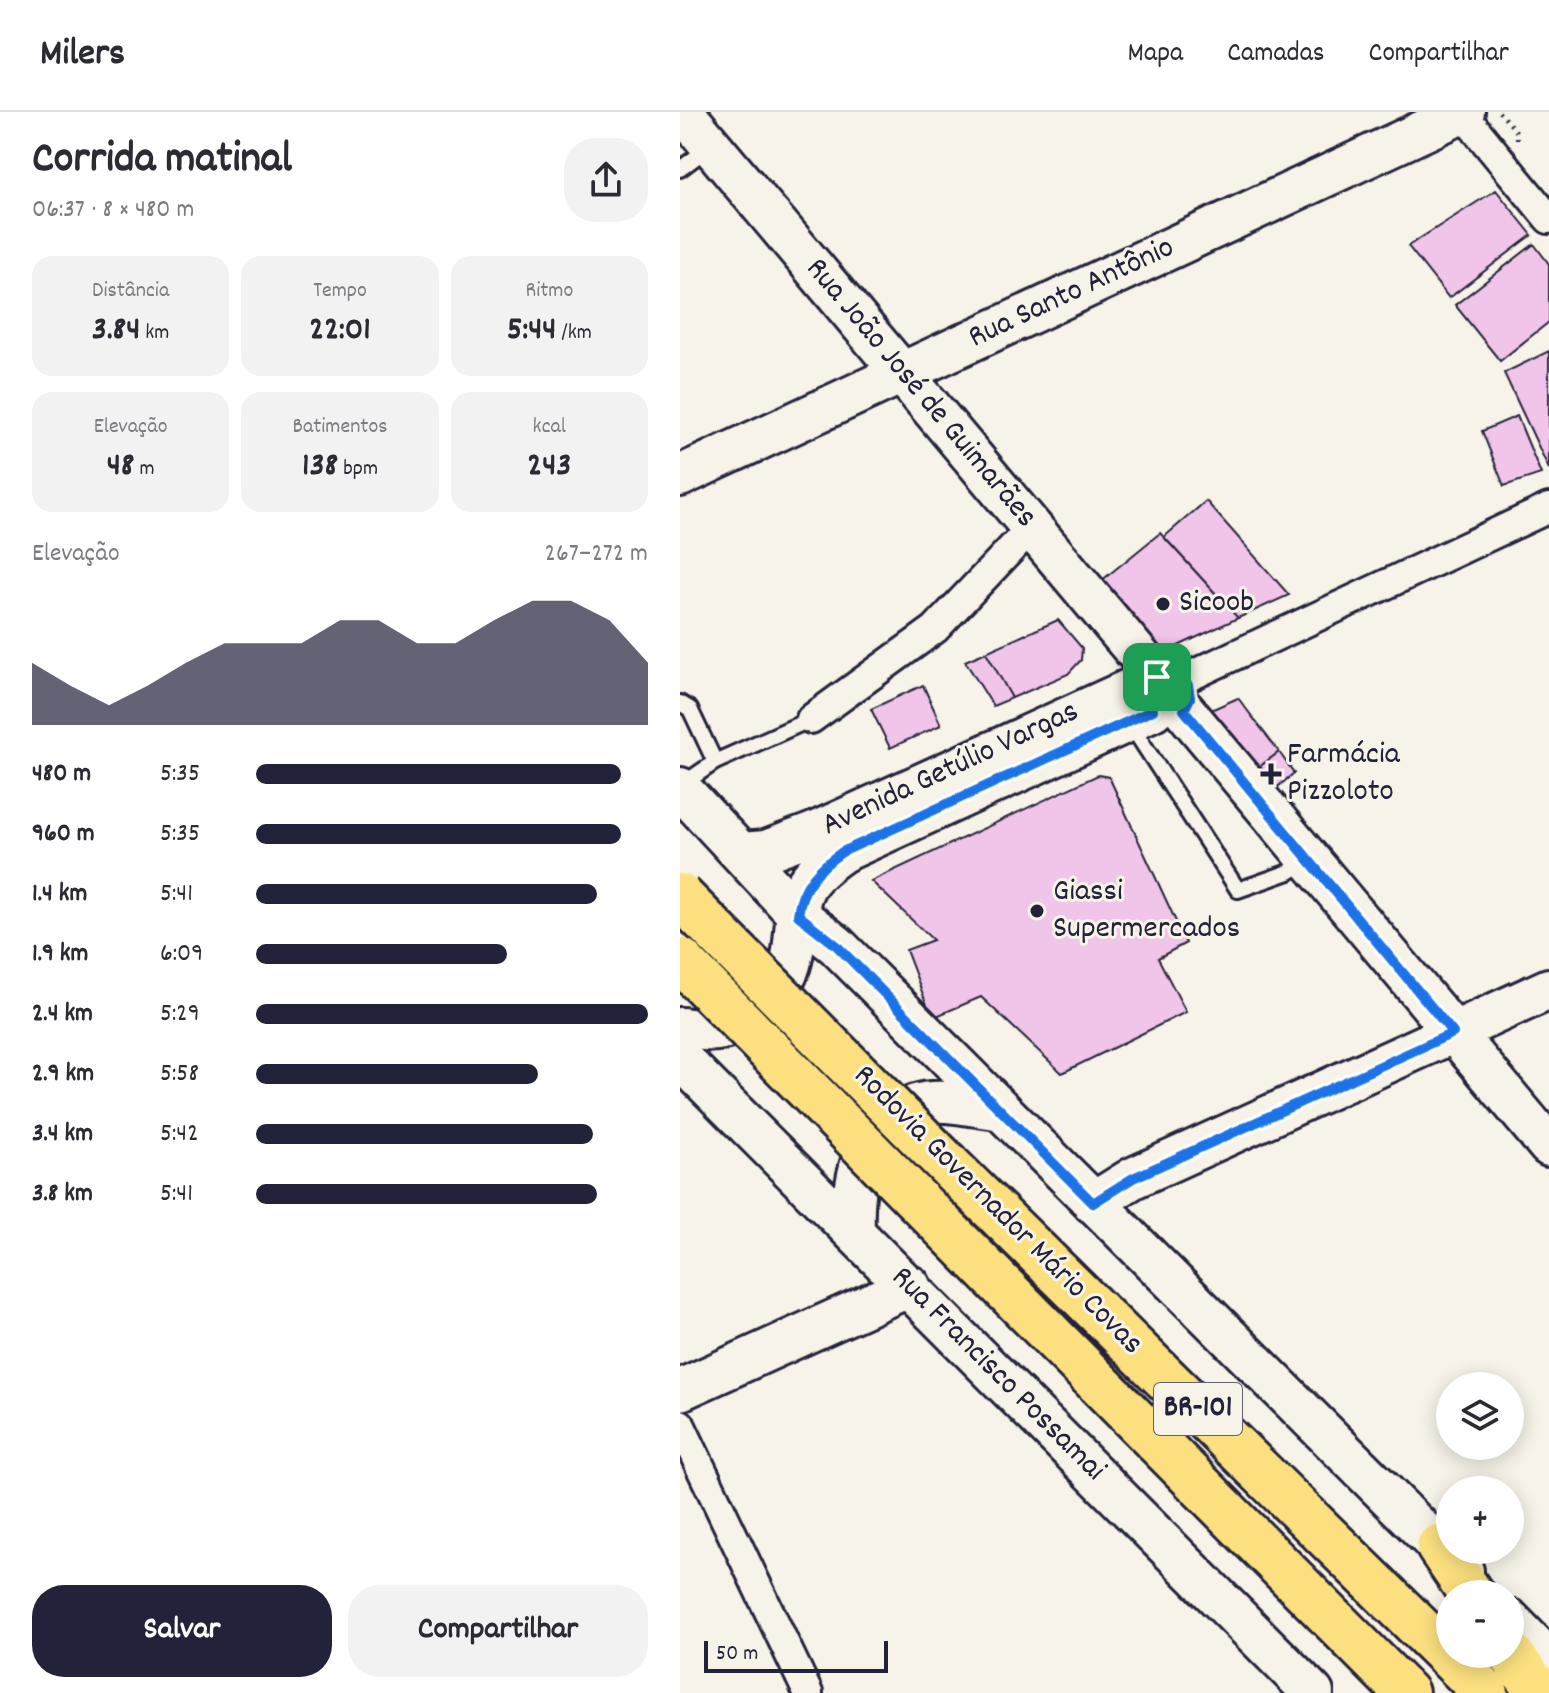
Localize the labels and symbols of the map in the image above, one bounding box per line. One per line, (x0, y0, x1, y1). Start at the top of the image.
street label: Rua Santo Antônio (962, 226, 1182, 362)
street label: Rua João José de Guimarães (793, 249, 1047, 539)
place label: Sicoob (1179, 581, 1254, 627)
marker: Sicoob (1154, 595, 1172, 613)
pin (1123, 643, 1191, 711)
street label: Avenida Getúlio Vargas (815, 690, 1087, 850)
place label: Farmácia Pizzoloto (1287, 733, 1401, 816)
marker: Farmácia Pizzoloto (1262, 765, 1280, 783)
place label: Giassi Supermercados (1053, 870, 1240, 953)
marker: Giassi Supermercados (1028, 902, 1046, 920)
street label: Rodovia Governador Mário Covas (841, 1055, 1153, 1367)
street label: Rua Francisco Possamai (879, 1257, 1115, 1493)
road number: BR-101 (1154, 1383, 1242, 1435)
scale bar (704, 1637, 888, 1673)

